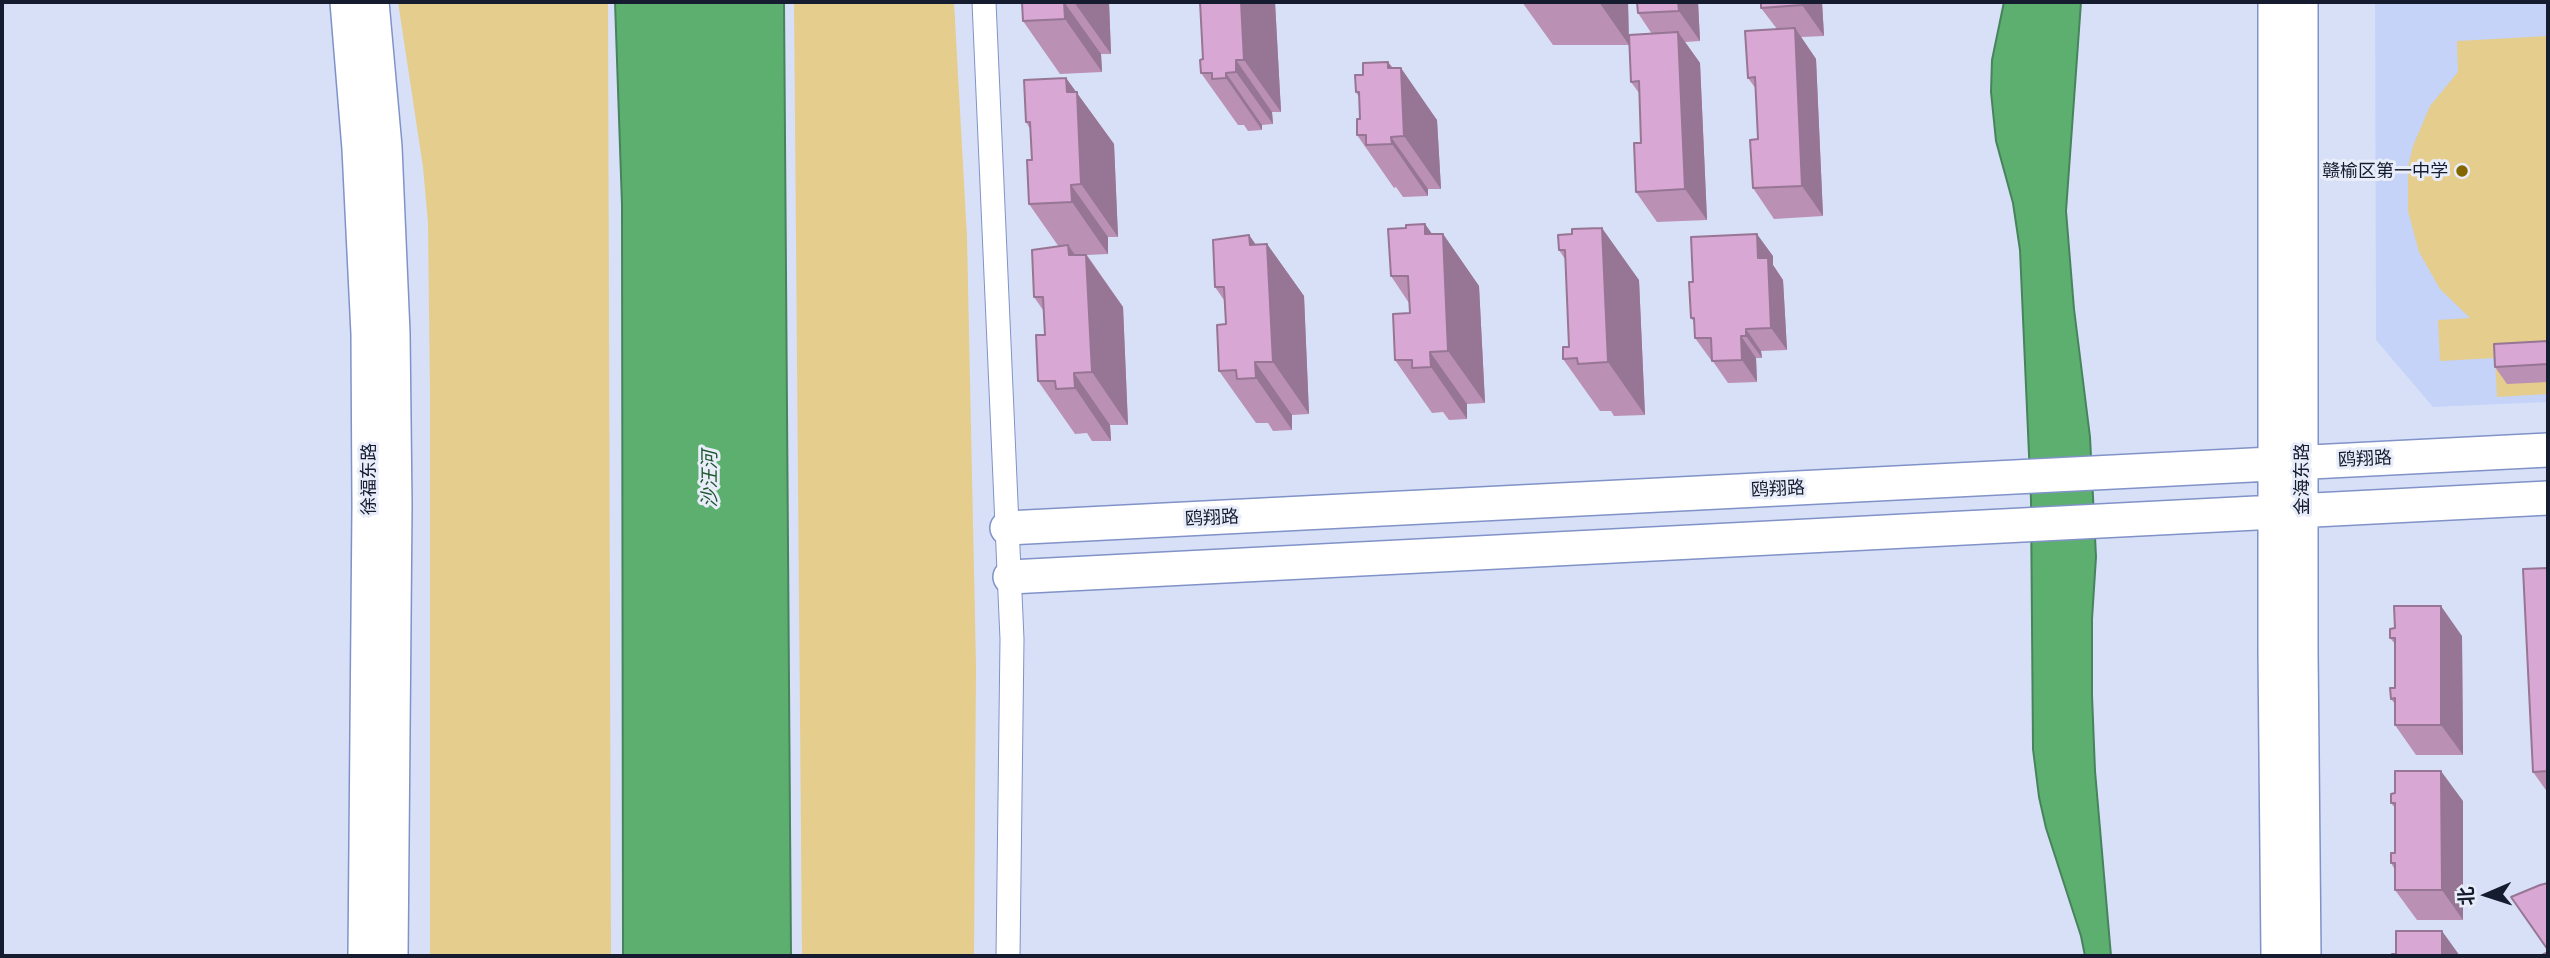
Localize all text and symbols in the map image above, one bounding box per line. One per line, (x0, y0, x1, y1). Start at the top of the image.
place label: 赣榆区第一中学 (2322, 160, 2448, 182)
marker: 赣榆区第一中学 (2454, 163, 2470, 179)
street label: 徐福东路 (358, 443, 380, 515)
street label: 金海东路 (2291, 443, 2313, 515)
street label: 鸥翔路 (2337, 447, 2393, 471)
water label: 沙汪河 (699, 451, 721, 507)
street label: 鸥翔路 (1750, 477, 1806, 501)
street label: 鸥翔路 (1184, 506, 1240, 530)
north arrow (2452, 860, 2522, 930)
text: 北 (2455, 886, 2478, 906)

